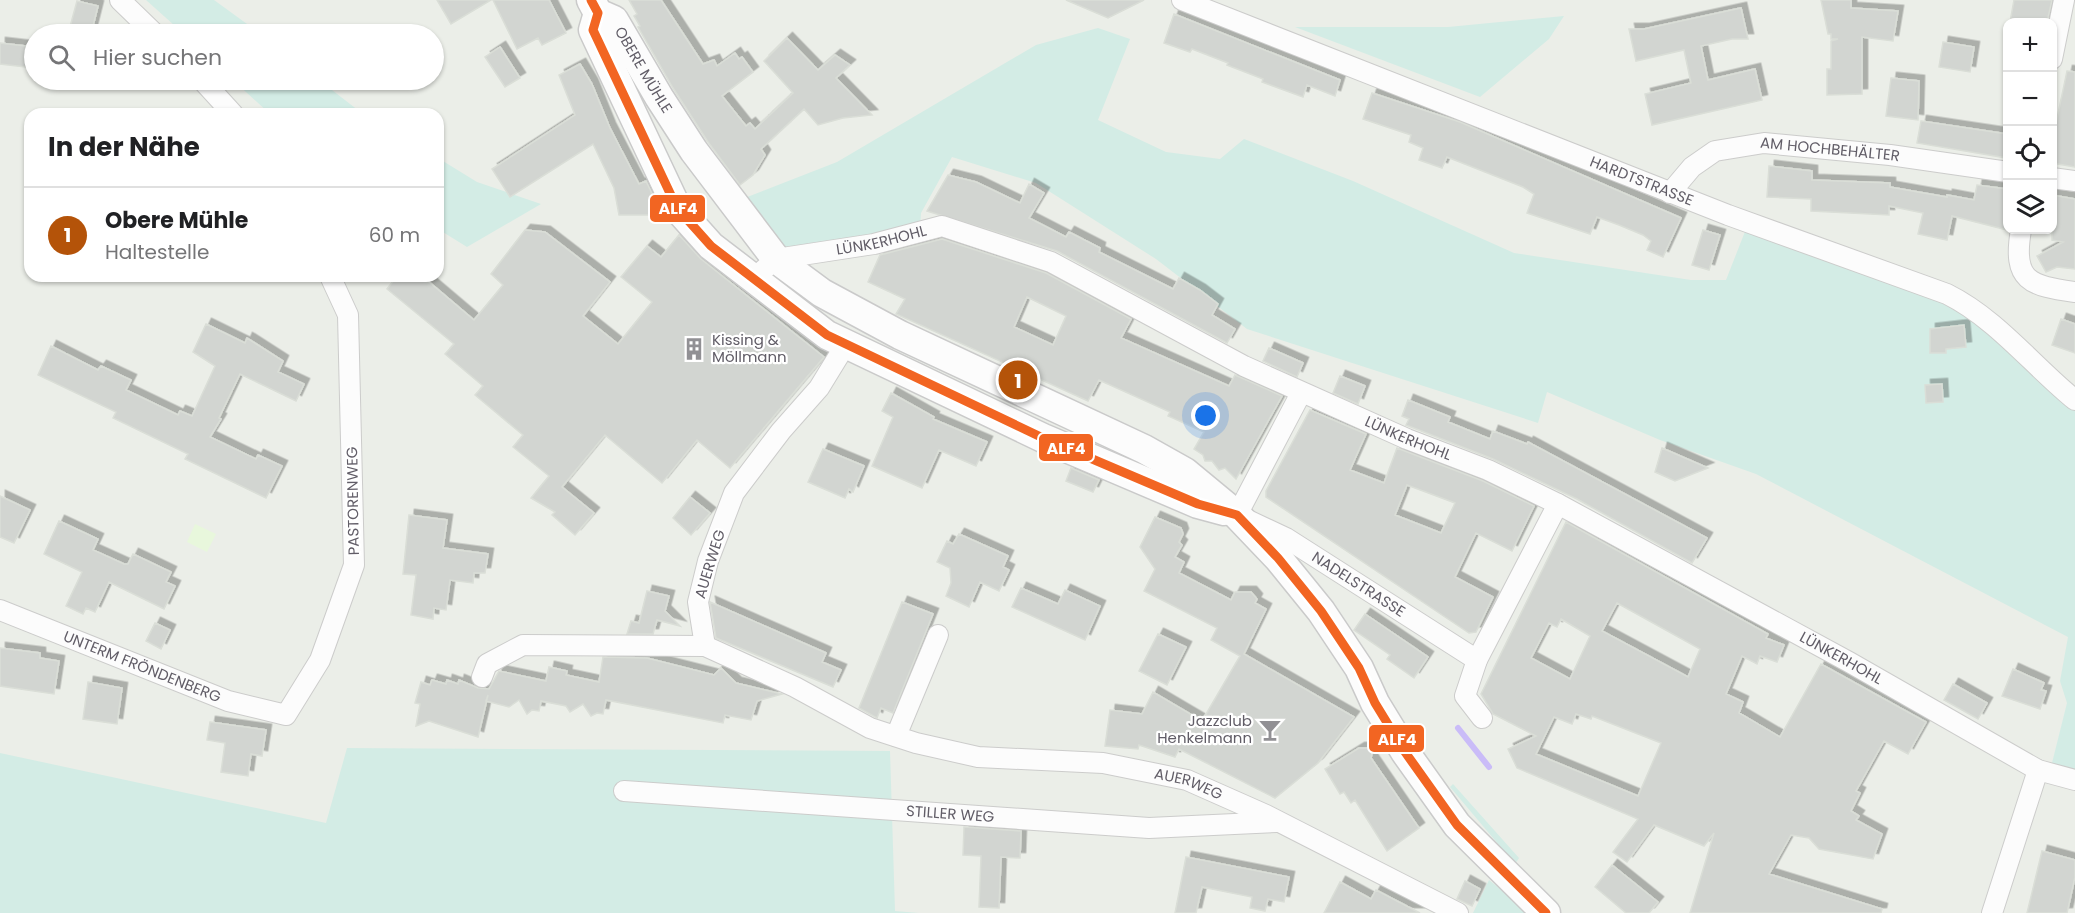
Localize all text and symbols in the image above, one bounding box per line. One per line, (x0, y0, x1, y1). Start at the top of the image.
map controls (2003, 18, 2057, 234)
button: + (2003, 18, 2057, 72)
street label: OBERE MÜHLE (610, 22, 678, 117)
search box (24, 24, 444, 90)
icon: search (45, 41, 78, 74)
text: Hier suchen (93, 42, 222, 73)
button: − (2003, 72, 2057, 126)
button: locate (2003, 126, 2057, 180)
text: In der Nähe (48, 129, 200, 165)
street label: AM HOCHBEHÄLTER (1759, 132, 1901, 166)
street label: HARDTSTRASSE (1587, 151, 1697, 210)
button: layers (2003, 180, 2057, 234)
line badge: ALF4 (649, 194, 706, 223)
text: ALF4 (658, 197, 698, 220)
text: Obere Mühle (105, 205, 248, 236)
street label: LÜNKERHOHL (835, 219, 929, 260)
text: 1 (64, 221, 71, 249)
text: 60 m (369, 221, 420, 249)
text: Haltestelle (105, 238, 209, 266)
place label: Kissing & Möllmann (712, 329, 787, 367)
building icon: Kissing & Möllmann (681, 336, 707, 362)
pin: 1 (998, 358, 1038, 403)
your location (1191, 401, 1220, 430)
street label: LÜNKERHOHL (1362, 410, 1455, 465)
line badge: ALF4 (1038, 433, 1094, 462)
text: ALF4 (1046, 437, 1086, 460)
street label: PASTORENWEG (341, 446, 364, 556)
street label: AUERWEG (689, 526, 730, 601)
street label: NADELSTRASSE (1308, 546, 1410, 622)
street label: UNTERM FRÖNDENBERG (60, 625, 225, 707)
street label: LÜNKERHOHL (1796, 626, 1887, 689)
place label: Jazzclub Henkelmann (1157, 710, 1252, 748)
bar icon: Jazzclub Henkelmann (1257, 717, 1283, 743)
line badge: ALF4 (1368, 724, 1425, 753)
text: ALF4 (1377, 728, 1417, 751)
street label: AUERWEG (1153, 763, 1227, 805)
street label: STILLER WEG (905, 800, 995, 827)

